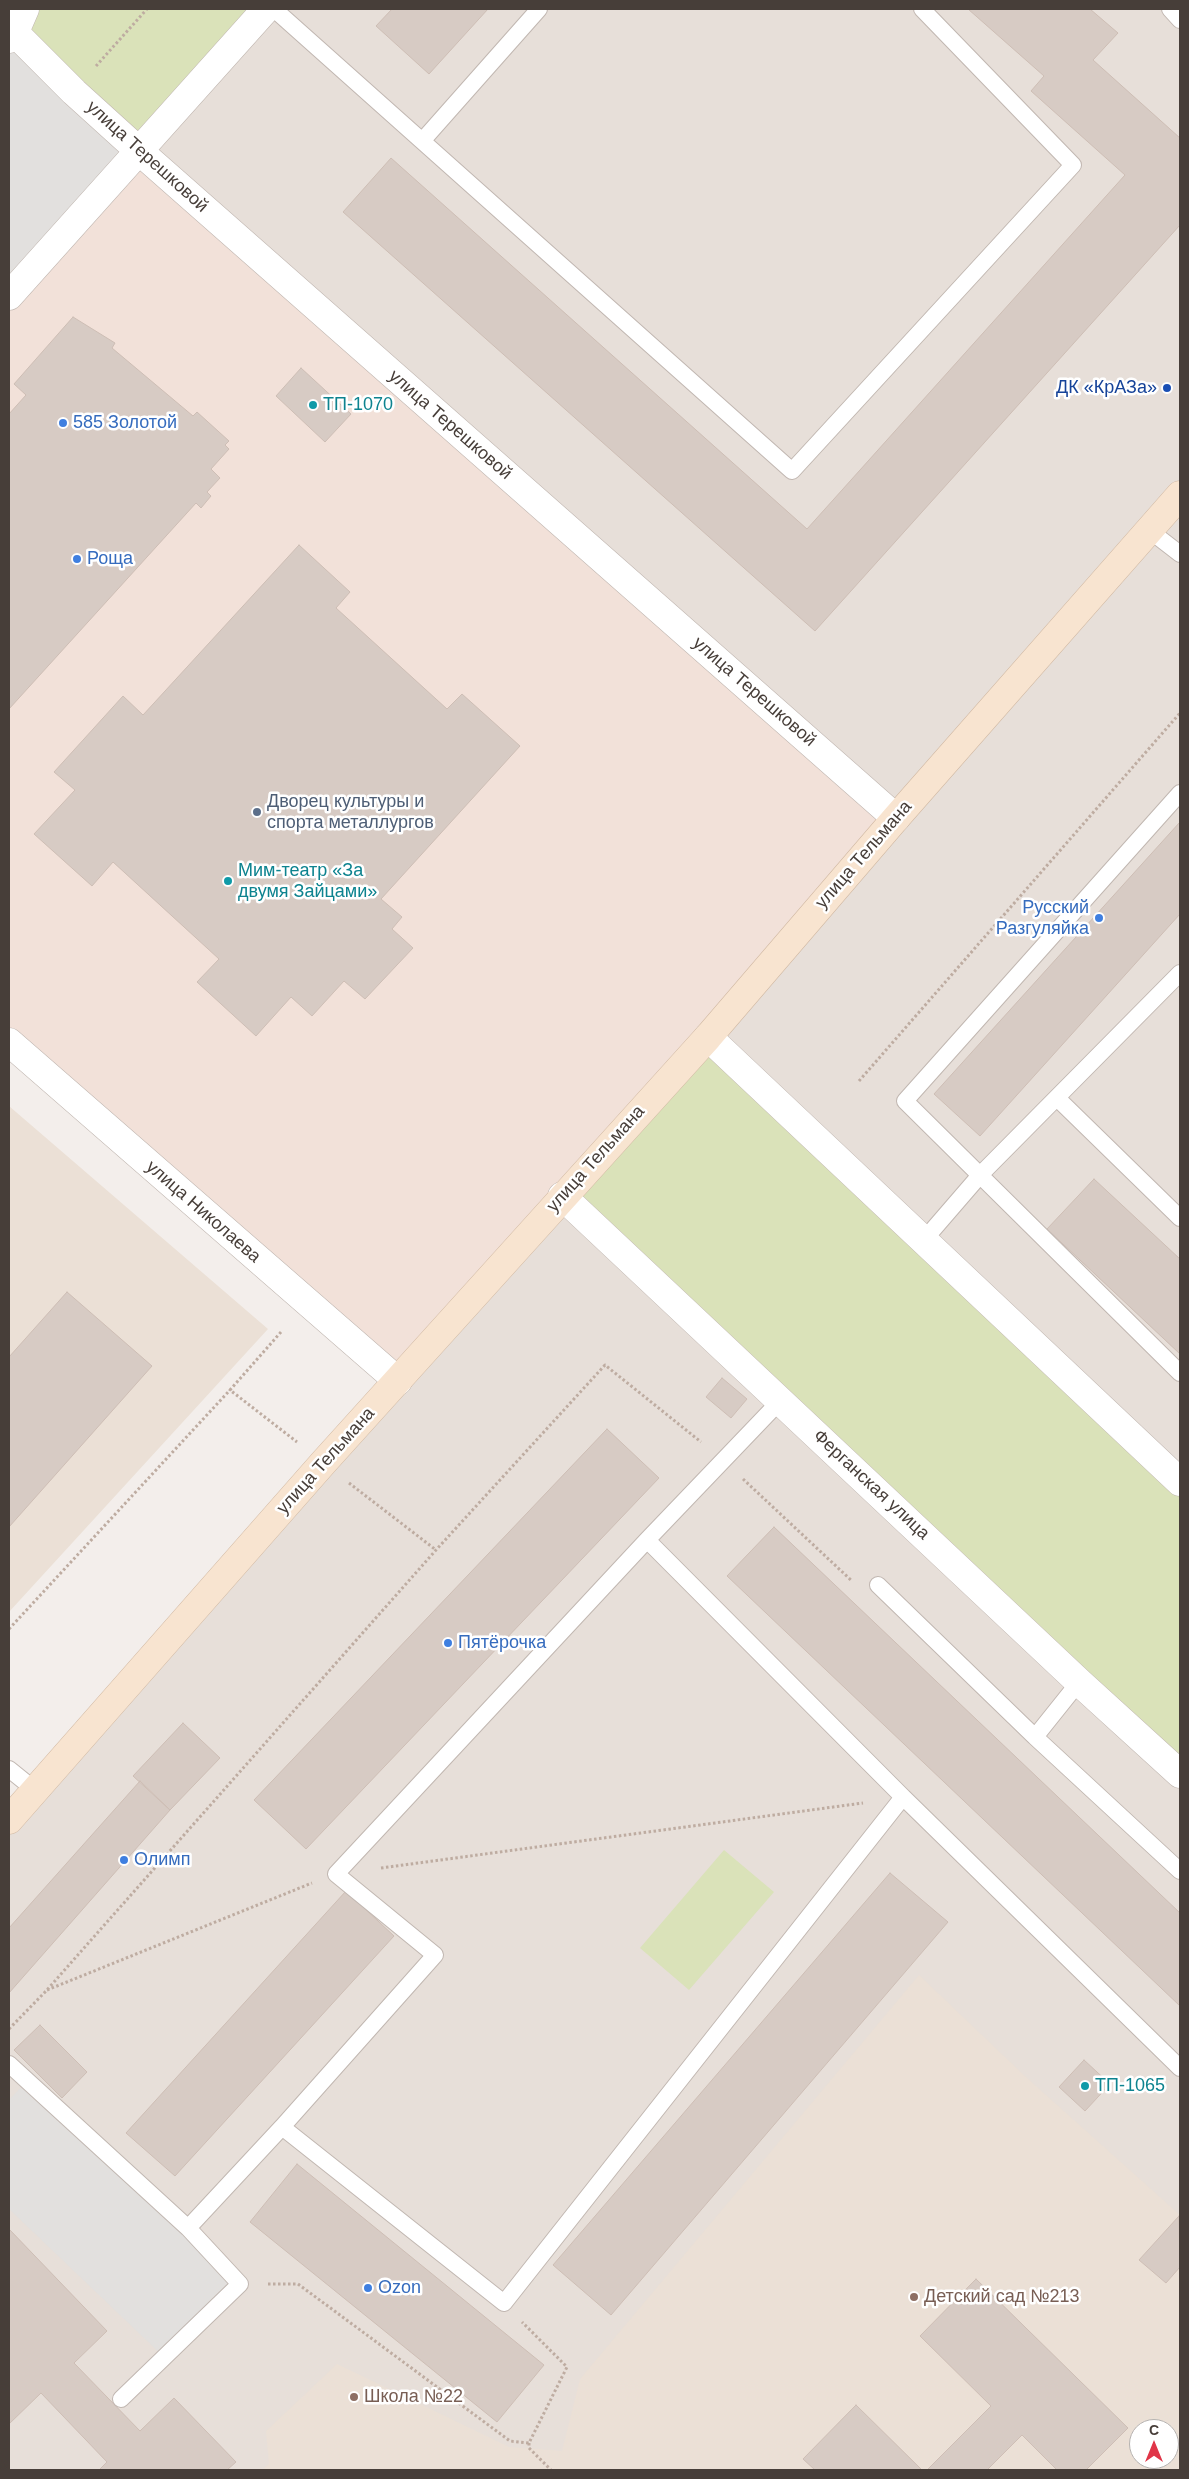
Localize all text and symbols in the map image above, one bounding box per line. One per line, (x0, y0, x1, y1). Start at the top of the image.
street label: улица Терешковой (82, 97, 212, 217)
street label: улица Терешковой (384, 366, 516, 484)
place label: ДК «КрАЗа» (1056, 377, 1157, 399)
marker: ДК «КрАЗа» (1161, 382, 1173, 394)
place label: ТП-1070 (323, 394, 393, 416)
marker: ТП-1070 (307, 399, 319, 411)
place label: 585 Золотой (73, 412, 177, 434)
marker: 585 Золотой (57, 417, 69, 429)
place label: Роща (87, 548, 133, 570)
marker: Роща (71, 553, 83, 565)
street label: улица Терешковой (688, 633, 820, 751)
place label: Дворец культуры и спорта металлургов (267, 791, 434, 834)
street label: улица Тельмана (811, 797, 917, 913)
marker: Дворец культуры и спорта металлургов (251, 806, 263, 818)
place label: Мим-театр «За двумя Зайцами» (238, 860, 377, 902)
marker: Мим-театр «За двумя Зайцами» (222, 875, 234, 887)
place label: Русский Разгуляйка (996, 897, 1089, 940)
marker: Русский Разгуляйка (1093, 912, 1105, 924)
street label: улица Тельмана (542, 1101, 650, 1217)
street label: улица Николаева (141, 1156, 265, 1268)
street label: улица Тельмана (272, 1403, 380, 1519)
street label: Ферганская улица (808, 1425, 934, 1545)
place label: Пятёрочка (458, 1632, 546, 1654)
marker: Пятёрочка (442, 1637, 454, 1649)
place label: Олимп (134, 1849, 190, 1871)
marker: Олимп (118, 1854, 130, 1866)
place label: ТП-1065 (1095, 2075, 1165, 2097)
marker: ТП-1065 (1079, 2080, 1091, 2092)
place label: Ozon (378, 2277, 421, 2299)
marker: Ozon (362, 2282, 374, 2294)
place label: Детский сад №213 (924, 2286, 1079, 2308)
marker: Детский сад №213 (908, 2291, 920, 2303)
place label: Школа №22 (364, 2386, 463, 2408)
marker: Школа №22 (348, 2391, 360, 2403)
north arrow (1129, 2419, 1179, 2469)
text: С (1149, 2422, 1159, 2438)

